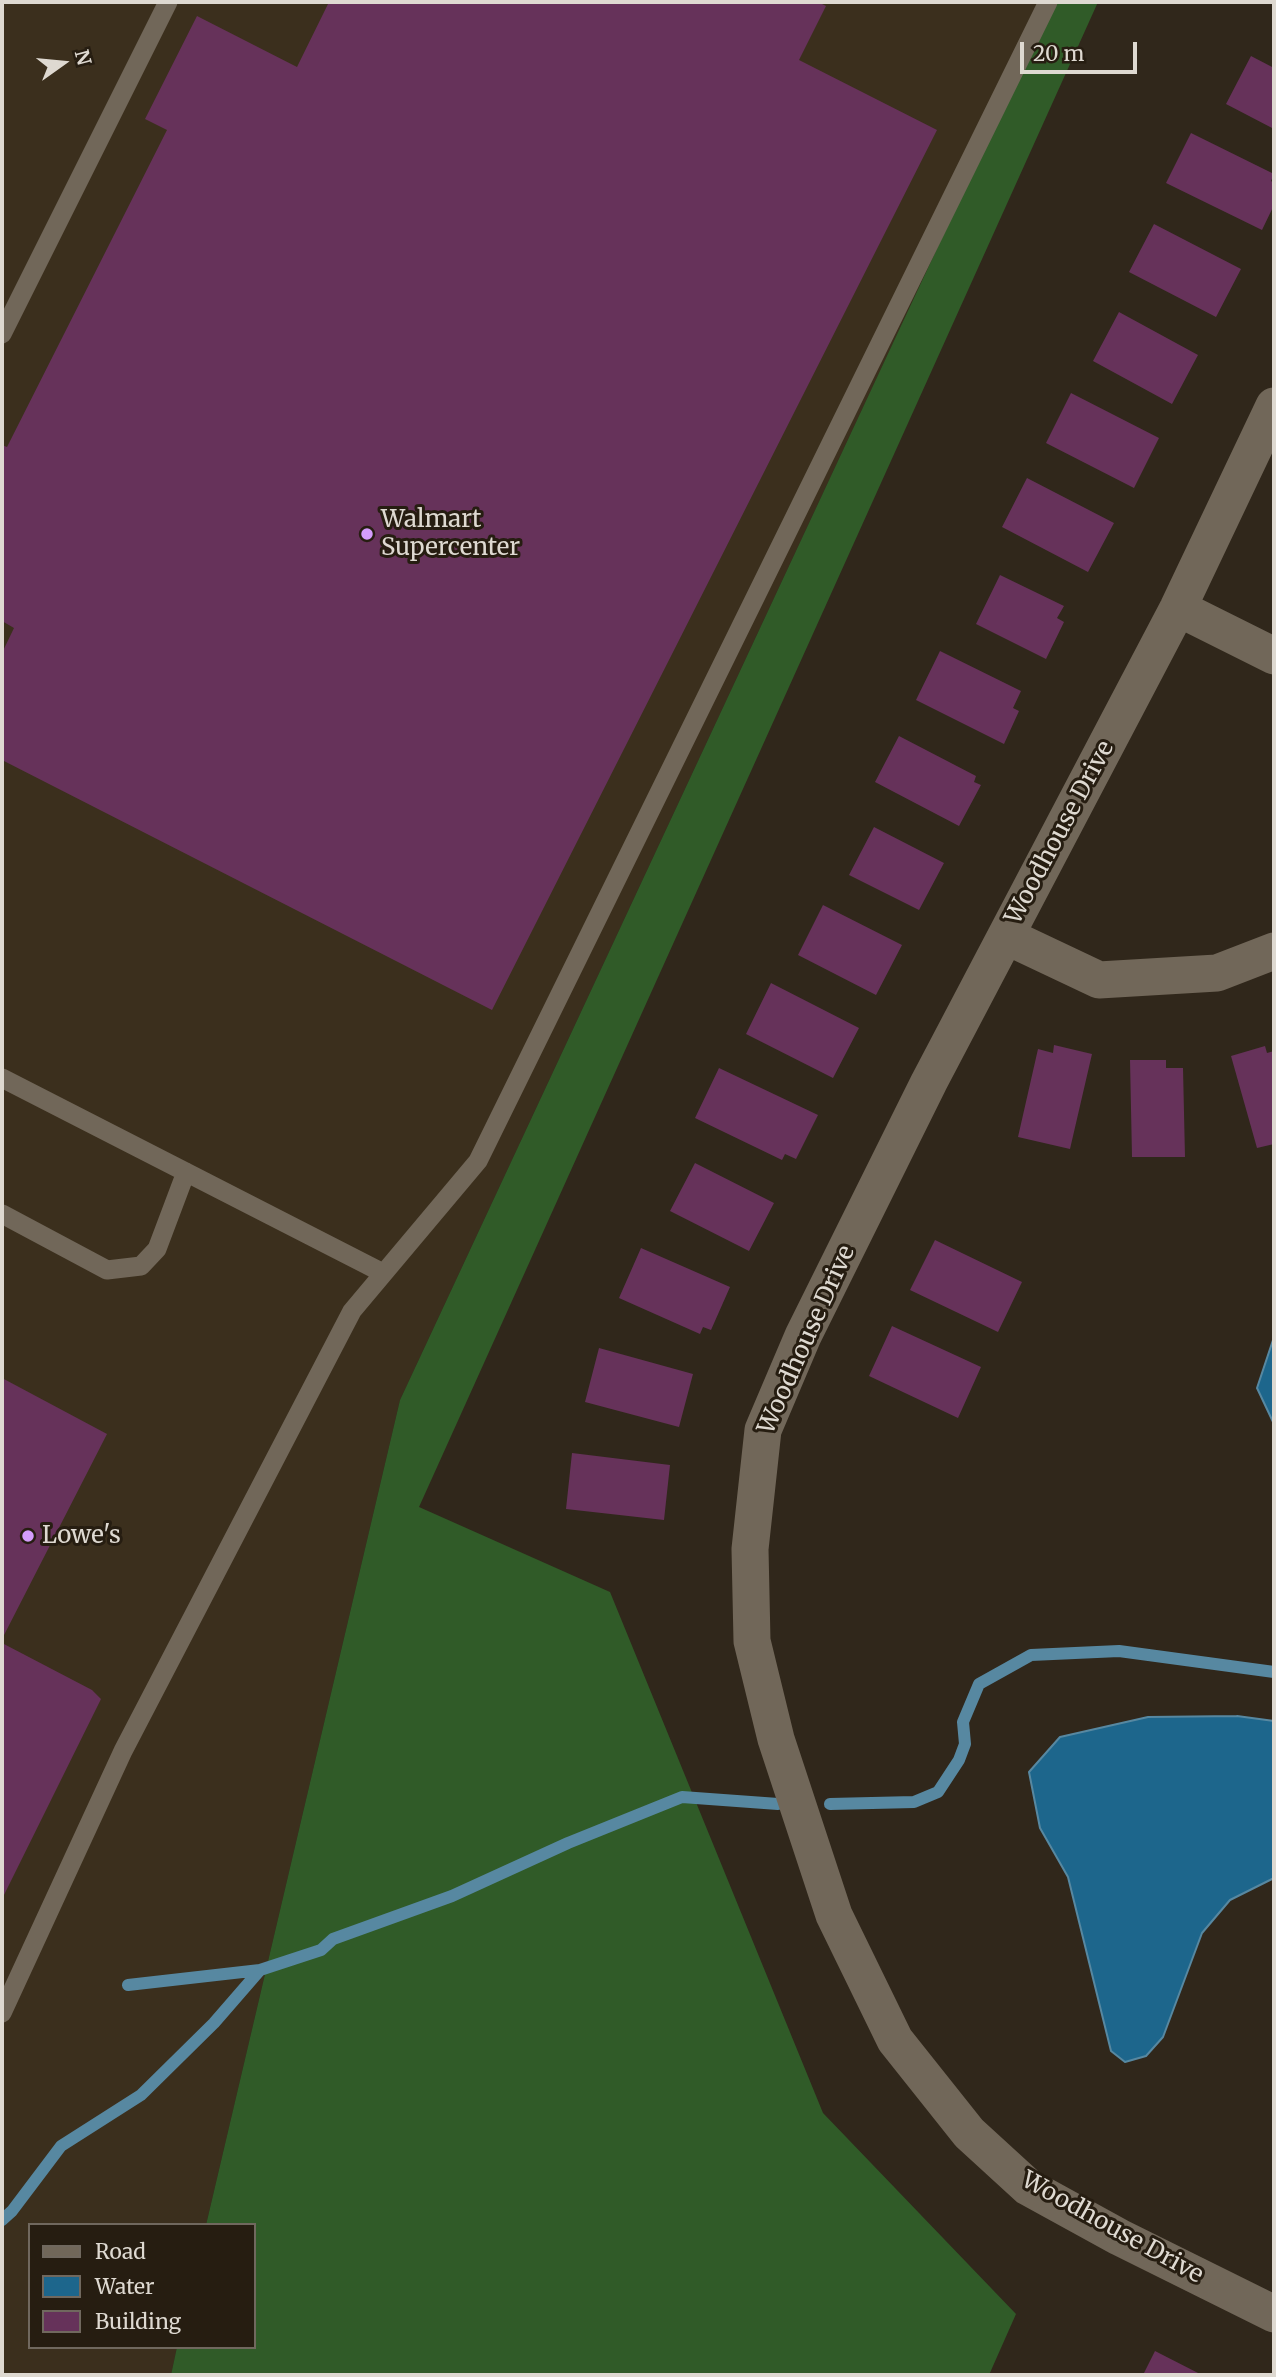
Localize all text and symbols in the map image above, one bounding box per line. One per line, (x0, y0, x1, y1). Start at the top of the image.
north arrow (28, 28, 98, 98)
scale bar (1024, 28, 1141, 72)
text: 20 m (1033, 40, 1084, 67)
text: N (70, 47, 97, 68)
place label: Walmart Supercenter (381, 506, 520, 562)
marker: Walmart Supercenter (359, 526, 375, 542)
street label: Woodhouse Drive (999, 736, 1121, 930)
street label: Woodhouse Drive (752, 1241, 862, 1439)
place label: Lowe's (42, 1522, 121, 1550)
marker: Lowe's (20, 1528, 36, 1544)
street label: Woodhouse Drive (1016, 2166, 1208, 2290)
legend (28, 2223, 256, 2349)
text: Road (95, 2238, 146, 2265)
text: Water (95, 2273, 154, 2300)
text: Building (95, 2308, 181, 2335)

